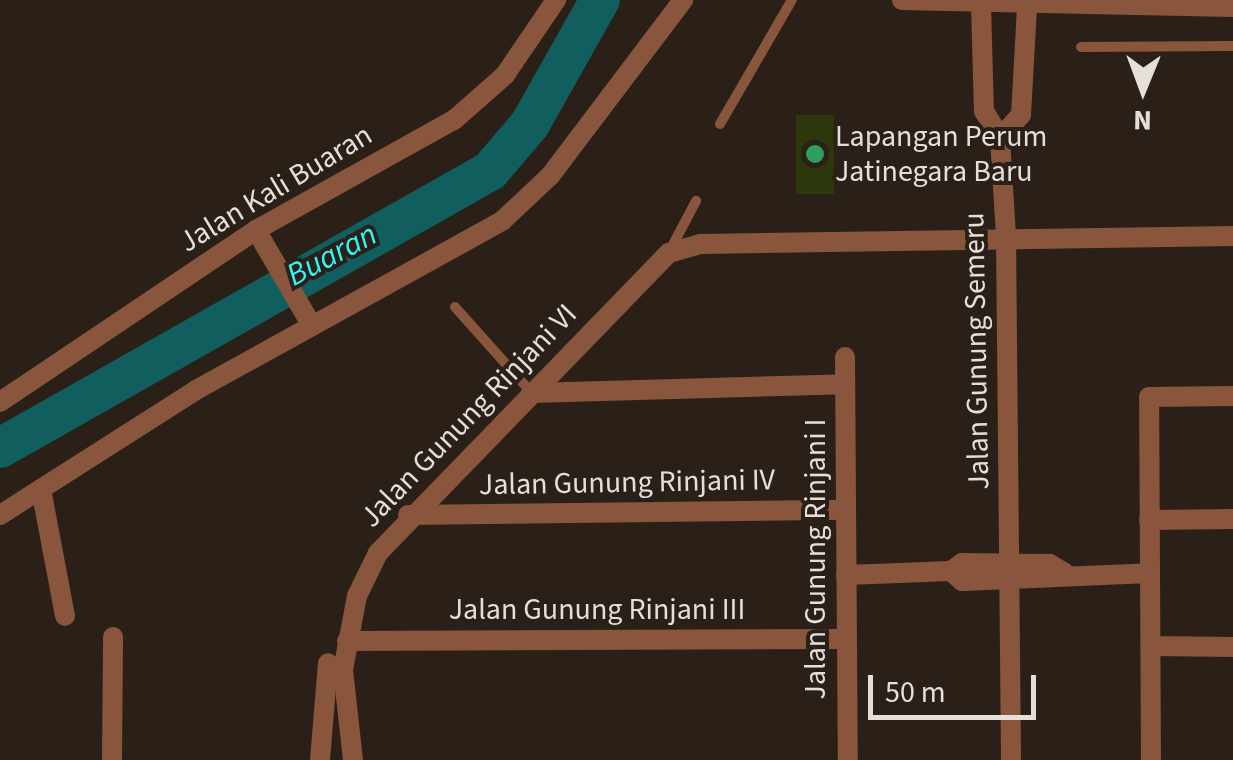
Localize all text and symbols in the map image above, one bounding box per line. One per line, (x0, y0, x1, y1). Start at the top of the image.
north arrow (1093, 40, 1193, 140)
text: N (1133, 100, 1152, 140)
street label: Jalan Kali Buaran (173, 117, 379, 261)
place label: Lapangan Perum Jatinegara Baru (835, 119, 1047, 190)
marker: Lapangan Perum Jatinegara Baru (804, 143, 826, 165)
street label: Jalan Gunung Semeru (957, 212, 997, 490)
water label: Buaran (280, 215, 384, 295)
street label: Jalan Gunung Rinjani VI (353, 297, 585, 535)
street label: Jalan Gunung Rinjani I (798, 419, 834, 699)
street label: Jalan Gunung Rinjani IV (479, 462, 775, 504)
street label: Jalan Gunung Rinjani III (449, 592, 745, 628)
scale bar (873, 655, 1040, 717)
text: 50 m (885, 671, 946, 714)

